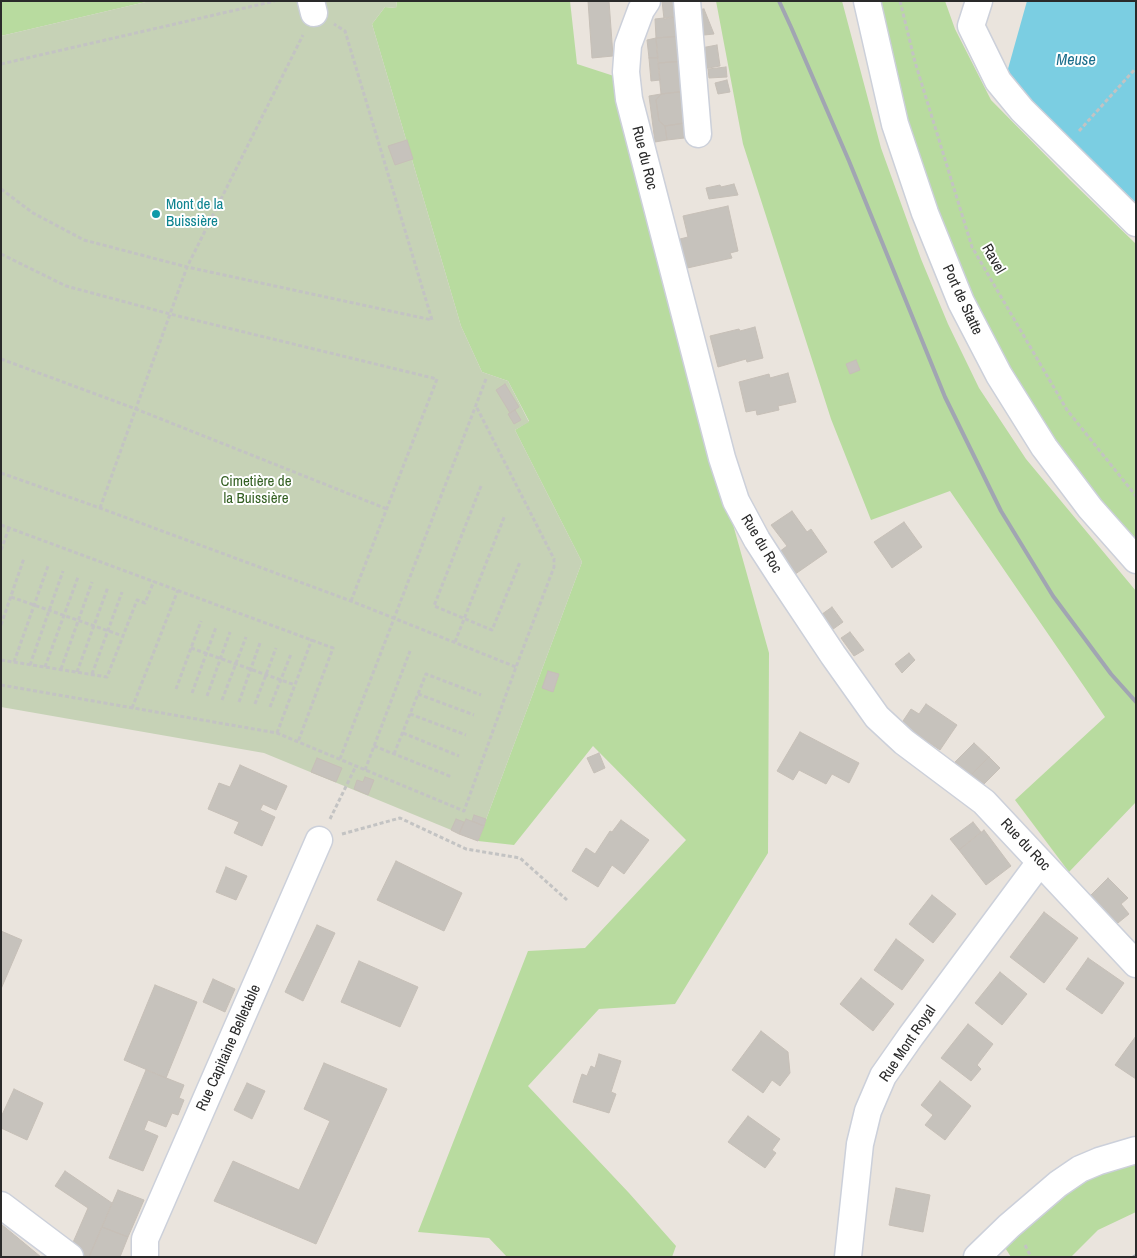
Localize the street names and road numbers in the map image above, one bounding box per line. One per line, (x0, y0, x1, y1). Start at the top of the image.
street label: Rue du Roc (627, 124, 661, 192)
street label: Ravel (977, 241, 1009, 277)
street label: Port de Statte (938, 262, 986, 338)
street label: Rue du Roc (737, 512, 785, 576)
street label: Rue du Roc (996, 815, 1054, 875)
street label: Rue Capitaine Belletable (193, 982, 265, 1114)
street label: Rue Mont Royal (876, 1002, 940, 1086)

